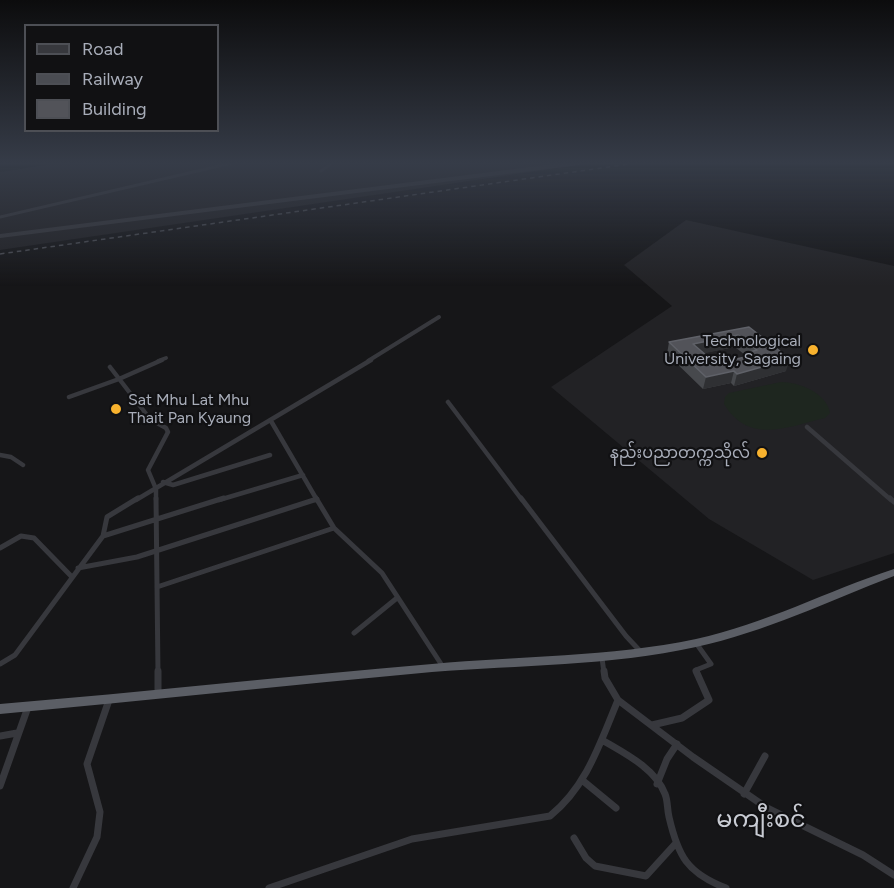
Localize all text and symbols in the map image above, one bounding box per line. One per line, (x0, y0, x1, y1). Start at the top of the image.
legend (24, 24, 219, 132)
text: Road (82, 38, 123, 60)
text: Railway (82, 68, 143, 90)
text: Building (82, 98, 147, 120)
place label: Technological University, Sagaing (664, 331, 801, 369)
marker: Technological University, Sagaing (806, 343, 820, 357)
place label: Sat Mhu Lat Mhu Thait Pan Kyaung (128, 390, 251, 428)
marker: Sat Mhu Lat Mhu Thait Pan Kyaung (109, 402, 123, 416)
place label: နည်းပညာတက္ကသိုလ် (610, 443, 750, 463)
marker: နည်းပညာတက္ကသိုလ် (755, 446, 769, 460)
district label: မကျီးစင် (716, 806, 806, 834)

